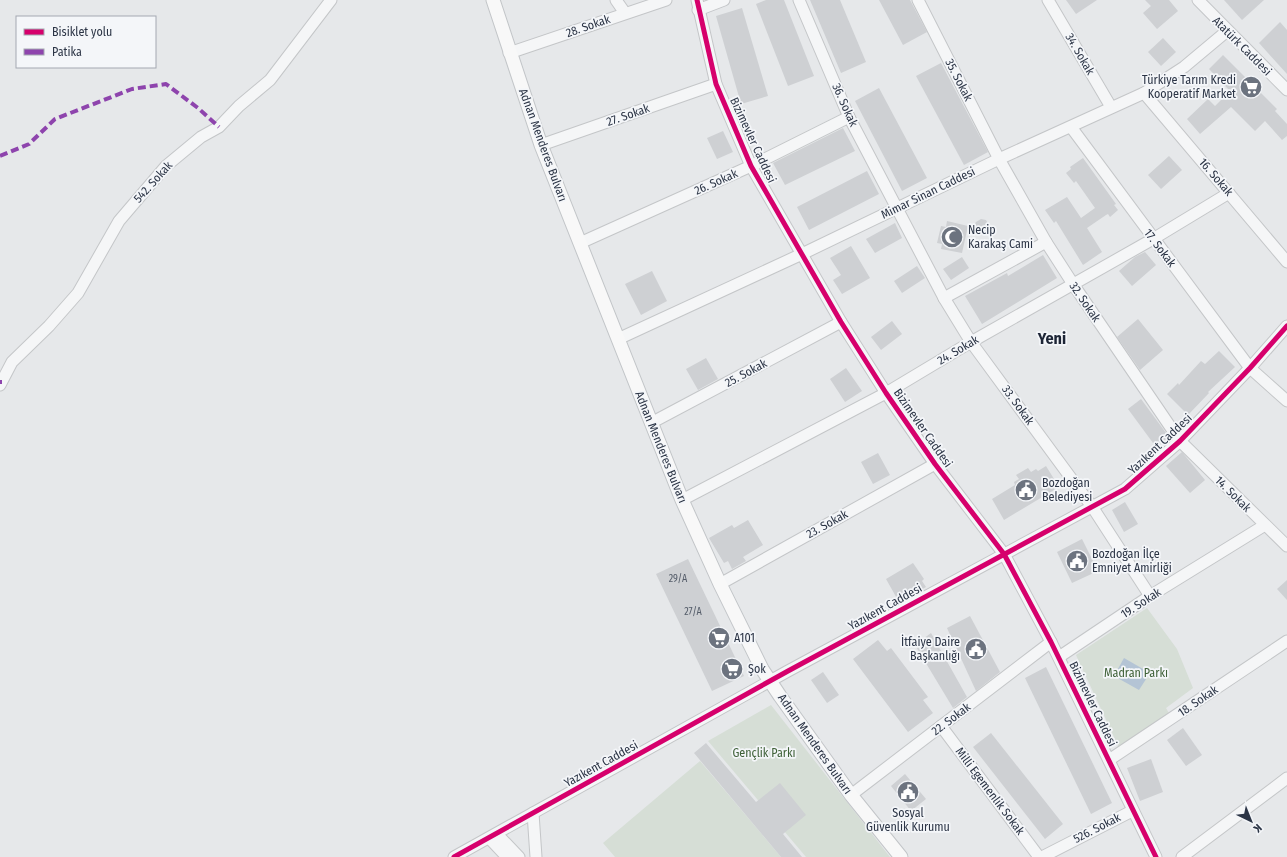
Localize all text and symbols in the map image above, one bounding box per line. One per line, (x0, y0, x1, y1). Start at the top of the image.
street label: 28. Sokak (564, 12, 612, 40)
street label: Atatürk Caddesi (1210, 14, 1274, 78)
legend (16, 16, 156, 68)
text: Bisiklet yolu (52, 25, 112, 39)
street label: 34. Sokak (1063, 31, 1098, 78)
text: Patika (52, 45, 82, 59)
street label: 35. Sokak (942, 57, 976, 104)
place label: Türkiye Tarım Kredi Kooperatif Market (1142, 73, 1236, 101)
supermarket icon: Türkiye Tarım Kredi Kooperatif Market (1238, 74, 1264, 100)
street label: 36. Sokak (829, 81, 861, 129)
street label: Adnan Menderes Bulvarı (516, 87, 570, 203)
street label: Bizimevler Caddesi (727, 95, 779, 185)
street label: 27. Sokak (605, 101, 652, 129)
street label: 16. Sokak (1196, 155, 1236, 199)
street label: 542. Sokak (131, 158, 176, 206)
street label: Mimar Sinan Caddesi (879, 164, 977, 222)
street label: 26. Sokak (692, 166, 740, 198)
place label: Necip Karakaş Cami (968, 223, 1033, 251)
mosque icon: Necip Karakaş Cami (939, 224, 965, 250)
street label: 17. Sokak (1141, 226, 1179, 270)
street label: 32. Sokak (1067, 279, 1104, 325)
district label: Yeni (1037, 329, 1066, 348)
street label: 24. Sokak (935, 332, 981, 368)
street label: 25. Sokak (723, 356, 770, 390)
street label: 33. Sokak (999, 383, 1037, 428)
street label: Bizimevler Caddesi (891, 386, 955, 470)
street label: Adnan Menderes Bulvarı (632, 389, 690, 505)
street label: Yazıkent Caddesi (1125, 411, 1195, 477)
street label: 14. Sokak (1212, 473, 1254, 515)
place label: Bozdoğan Belediyesi (1042, 476, 1092, 504)
public building icon: Bozdoğan Belediyesi (1013, 477, 1039, 503)
street label: 23. Sokak (804, 507, 851, 541)
place label: Bozdoğan İlçe Emniyet Amirliği (1092, 546, 1172, 575)
public building icon: Bozdoğan İlçe Emniyet Amirliği (1064, 548, 1090, 574)
house number: 29/A (669, 573, 688, 585)
street label: Yazıkent Caddesi (846, 581, 924, 633)
street label: 19. Sokak (1118, 585, 1164, 621)
house number: 27/A (684, 606, 703, 618)
supermarket icon: A101 (706, 625, 732, 651)
place label: A101 (734, 631, 755, 645)
place label: İtfaiye Daire Başkanlığı (901, 634, 960, 663)
public building icon: İtfaiye Daire Başkanlığı (963, 636, 989, 662)
supermarket icon: Şok (719, 656, 745, 682)
street label: Bizimevler Caddesi (1066, 659, 1120, 749)
place label: Şok (748, 662, 766, 676)
park label: Madran Parkı (1104, 666, 1168, 680)
street label: 18. Sokak (1175, 682, 1221, 719)
street label: Adnan Menderes Bulvarı (775, 691, 855, 797)
street label: 22. Sokak (929, 700, 974, 738)
street label: Yazıkent Caddesi (562, 738, 640, 790)
street label: Milli Egemenlik Sokak (953, 745, 1028, 838)
park label: Gençlik Parkı (732, 746, 796, 760)
public building icon: Sosyal Güvenlik Kurumu (895, 779, 921, 805)
north arrow (1231, 801, 1271, 841)
place label: Sosyal Güvenlik Kurumu (866, 806, 950, 834)
street label: 526. Sokak (1071, 810, 1123, 846)
text: K (1250, 821, 1264, 835)

